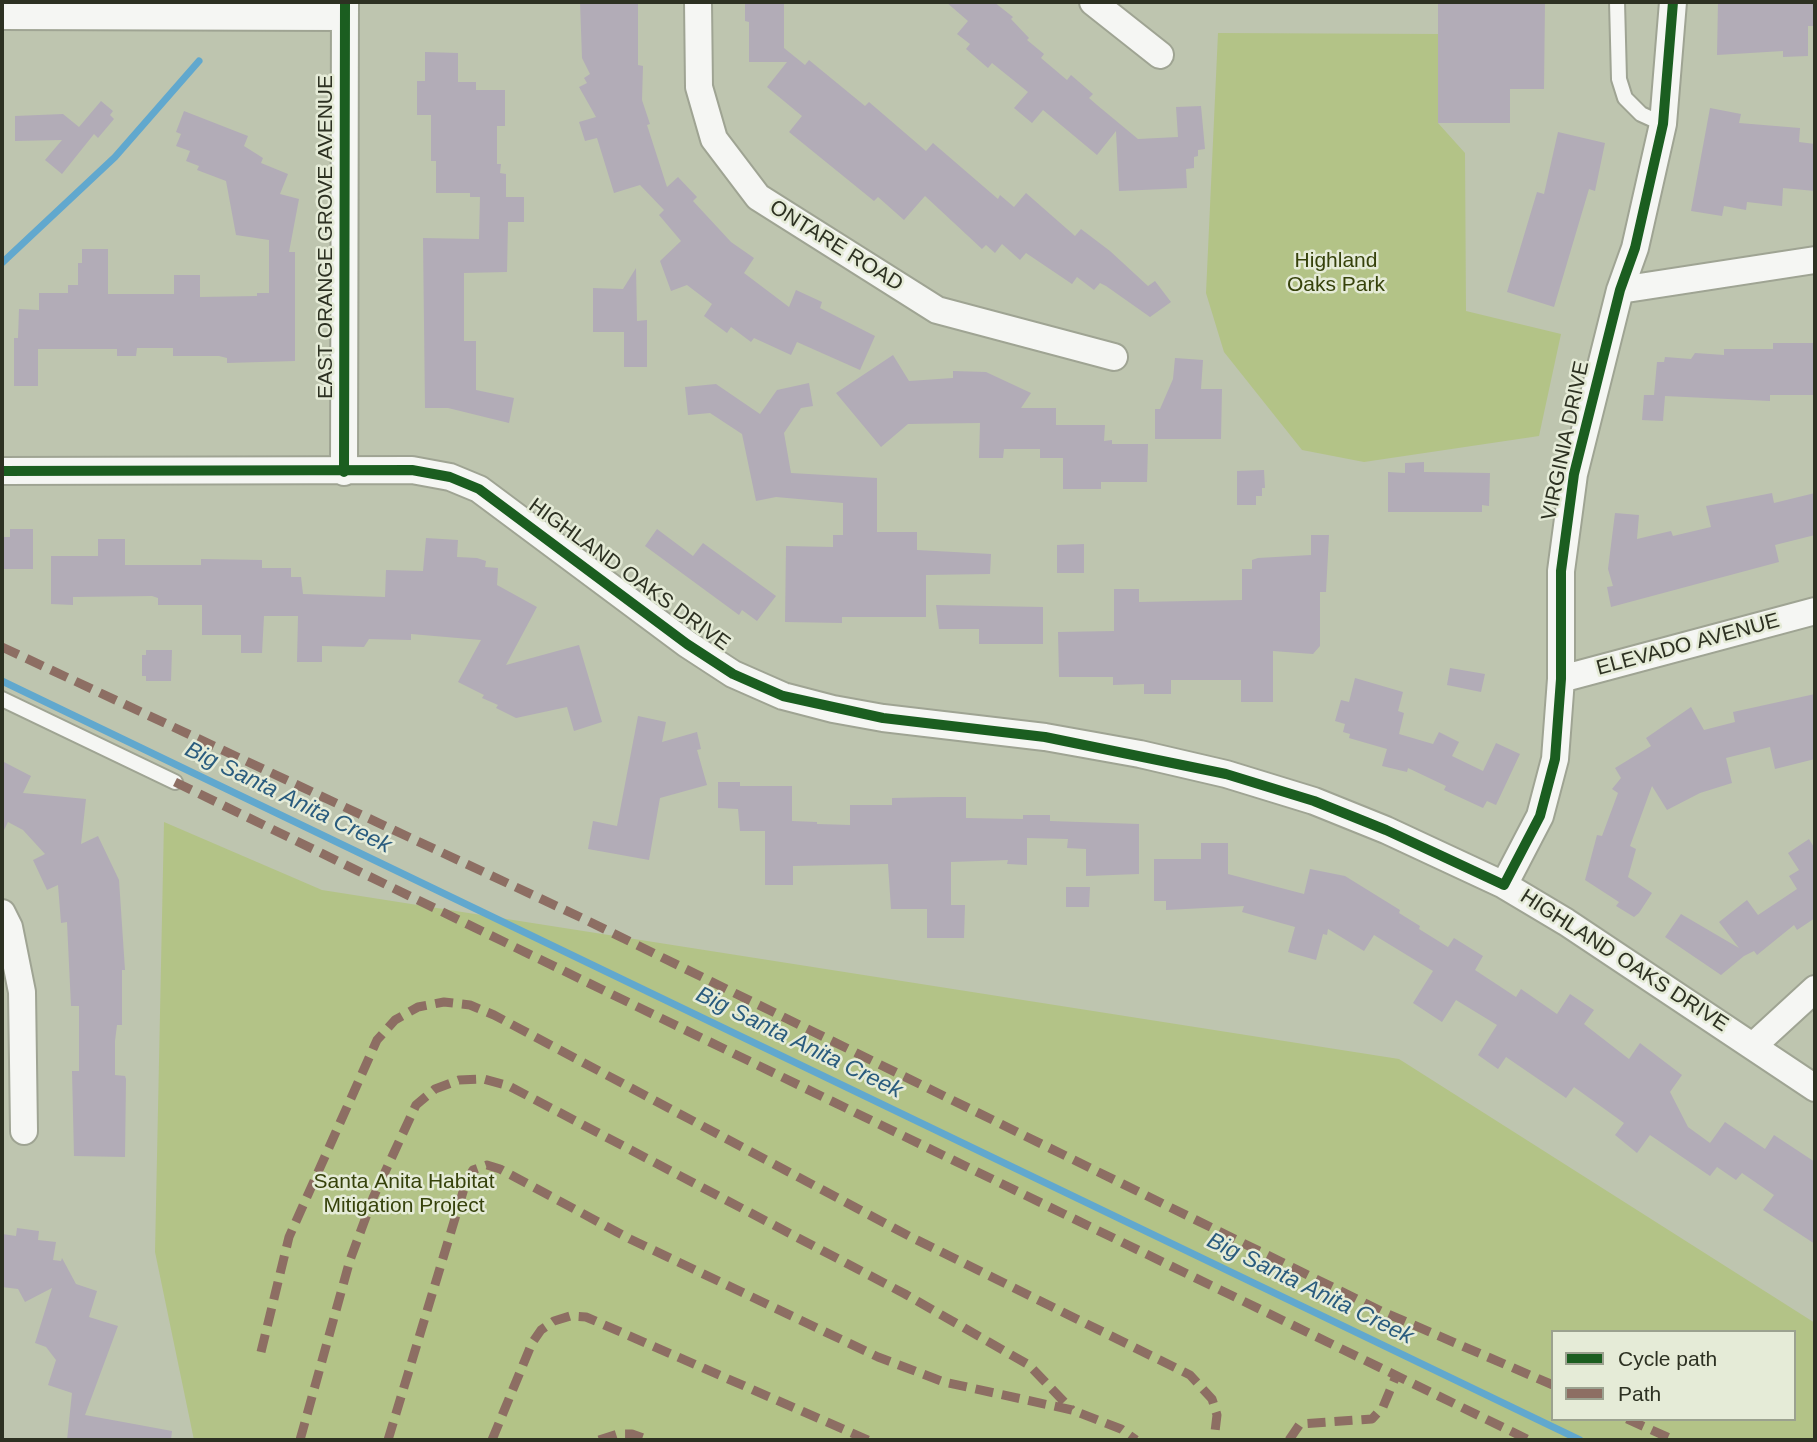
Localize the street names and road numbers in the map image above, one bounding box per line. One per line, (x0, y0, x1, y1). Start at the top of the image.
street label: EAST ORANGE GROVE AVENUE (313, 75, 339, 399)
street label: ONTARE ROAD (765, 195, 907, 297)
street label: VIRGINIA DRIVE (1537, 359, 1595, 523)
street label: HIGHLAND OAKS DRIVE (523, 493, 735, 657)
street label: ELEVADO AVENUE (1594, 608, 1782, 682)
street label: HIGHLAND OAKS DRIVE (1515, 884, 1733, 1038)

